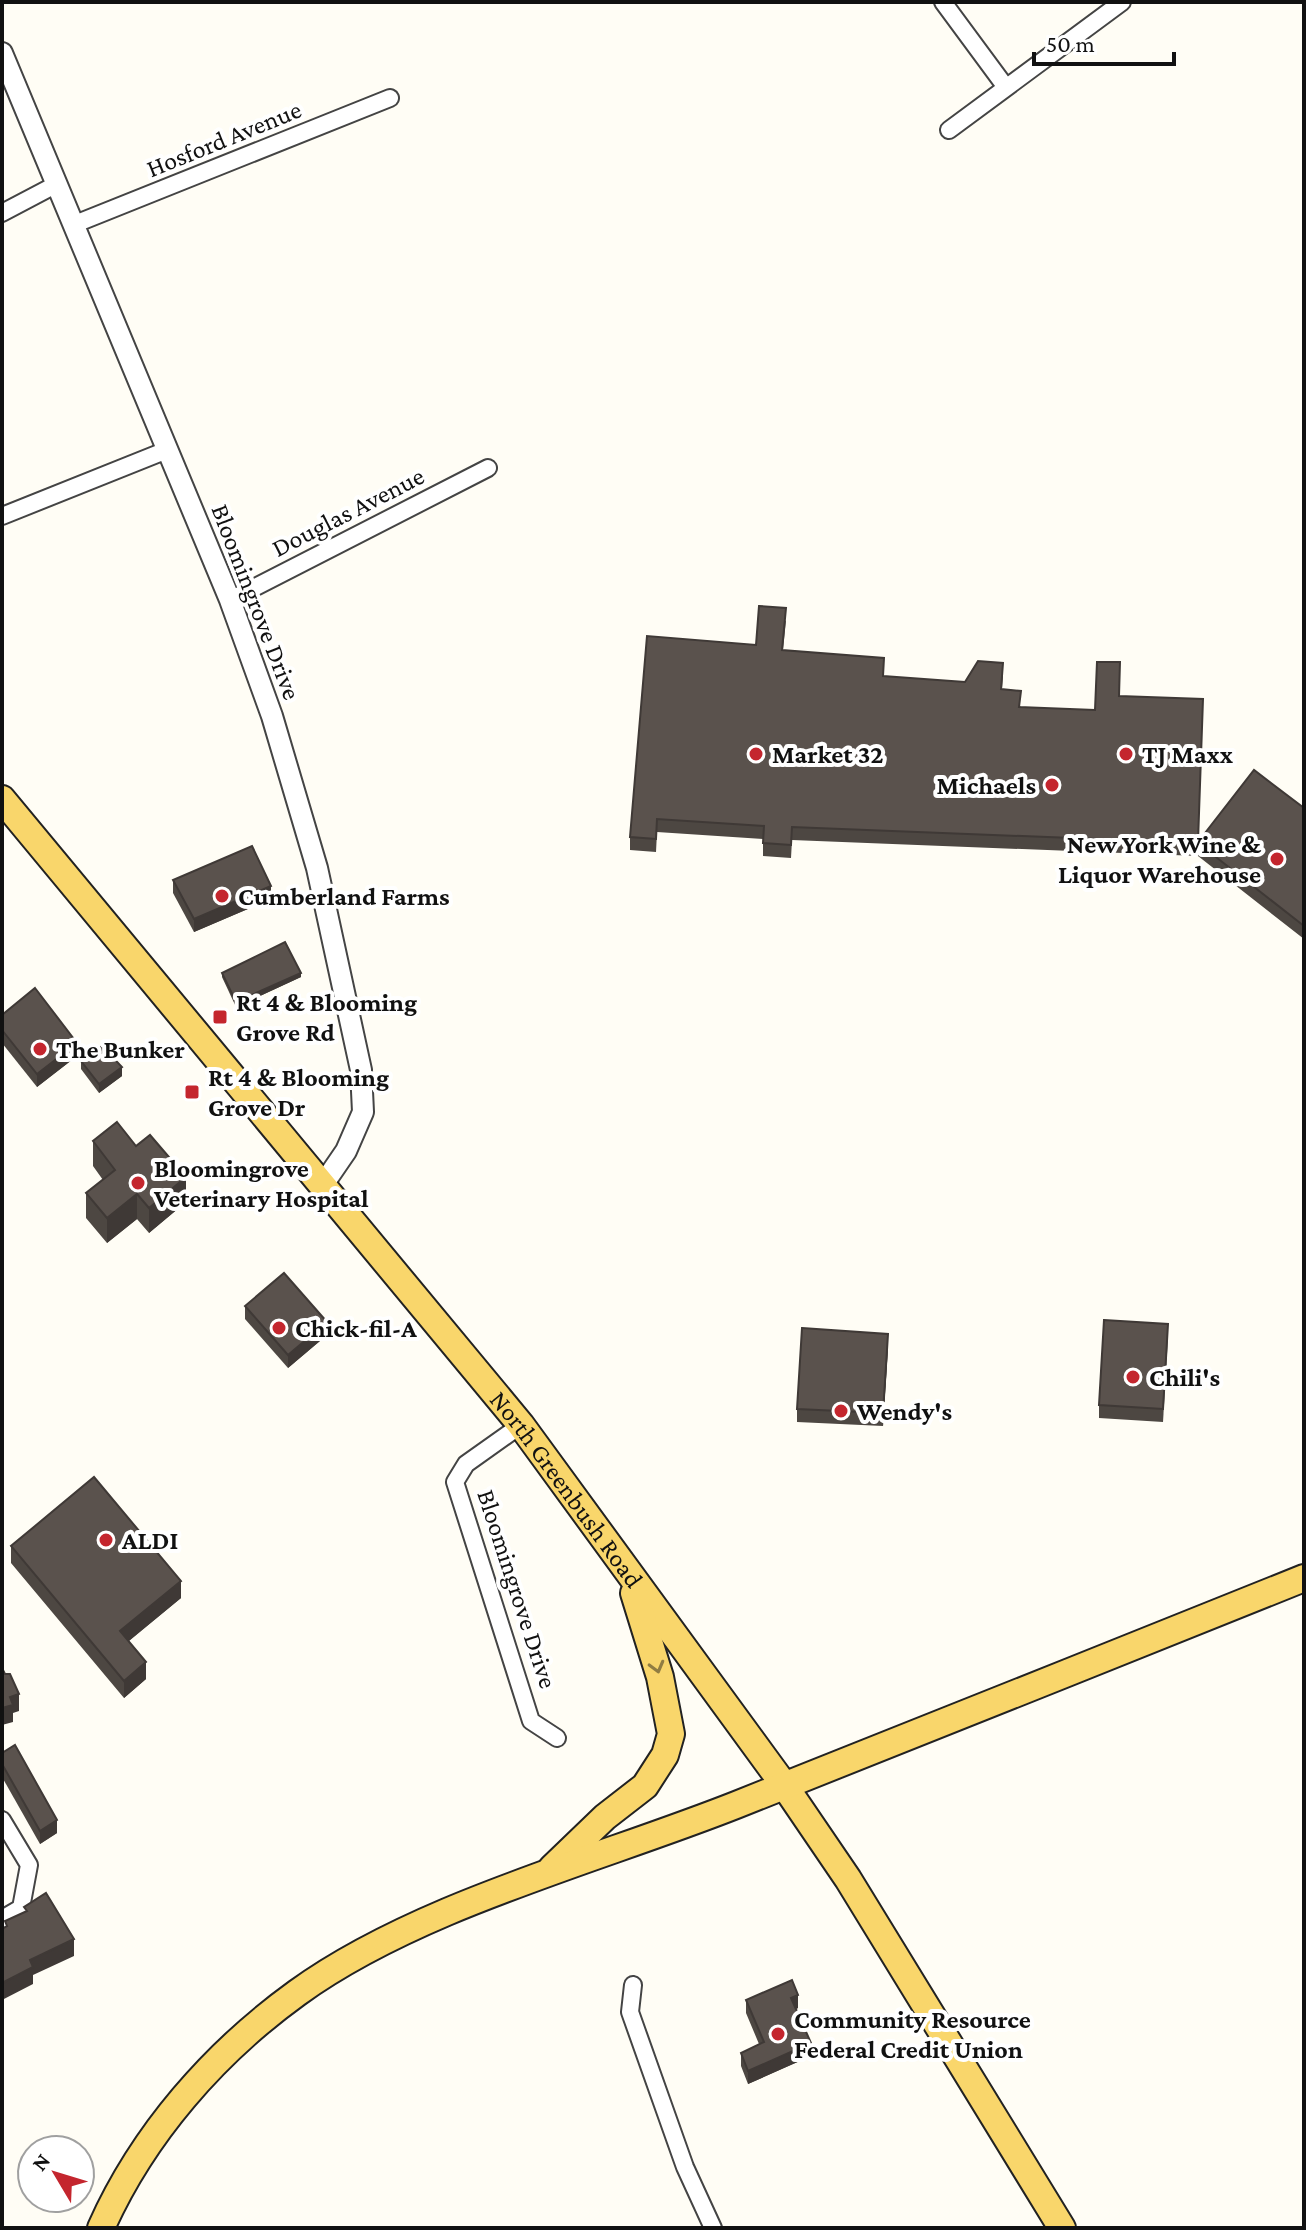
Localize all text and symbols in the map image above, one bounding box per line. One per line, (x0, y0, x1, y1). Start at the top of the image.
scale bar (1034, 16, 1174, 66)
text: 50 m (1046, 30, 1095, 57)
street label: Hosford Avenue (142, 95, 306, 183)
street label: Douglas Avenue (267, 461, 429, 563)
street label: Bloomingrove Drive (205, 500, 307, 704)
place label: Market 32 (772, 740, 883, 769)
place label: TJ Maxx (1142, 740, 1234, 769)
marker: Market 32 (747, 745, 765, 763)
marker: TJ Maxx (1117, 745, 1135, 763)
place label: Michaels (936, 771, 1036, 800)
marker: Michaels (1043, 776, 1061, 794)
place label: New York Wine & Liquor Warehouse (1058, 830, 1262, 889)
marker: New York Wine & Liquor Warehouse (1268, 850, 1286, 868)
place label: Cumberland Farms (238, 882, 450, 911)
marker: Cumberland Farms (213, 887, 231, 905)
place label: Rt 4 & Blooming Grove Rd (236, 988, 417, 1047)
marker: Rt 4 & Blooming Grove Rd (211, 1008, 229, 1026)
place label: The Bunker (56, 1035, 185, 1064)
marker: The Bunker (31, 1040, 49, 1058)
place label: Rt 4 & Blooming Grove Dr (208, 1063, 389, 1122)
marker: Rt 4 & Blooming Grove Dr (183, 1083, 201, 1101)
place label: Bloomingrove Veterinary Hospital (153, 1154, 369, 1213)
marker: Bloomingrove Veterinary Hospital (129, 1174, 147, 1192)
place label: Chick-fil-A (295, 1314, 417, 1343)
marker: Chick-fil-A (270, 1319, 288, 1337)
place label: Chili's (1149, 1363, 1220, 1392)
marker: Chili's (1124, 1368, 1142, 1386)
street label: North Greenbush Road (484, 1385, 649, 1593)
place label: Wendy's (856, 1397, 952, 1426)
marker: Wendy's (832, 1402, 850, 1420)
street label: Bloomingrove Drive (471, 1486, 563, 1692)
place label: ALDI (121, 1526, 178, 1555)
marker: ALDI (97, 1531, 115, 1549)
one-way arrow (648, 1660, 665, 1674)
place label: Community Resource Federal Credit Union (794, 2005, 1031, 2064)
marker: Community Resource Federal Credit Union (769, 2025, 787, 2043)
north arrow (16, 2134, 96, 2214)
text: N (26, 2148, 55, 2176)

